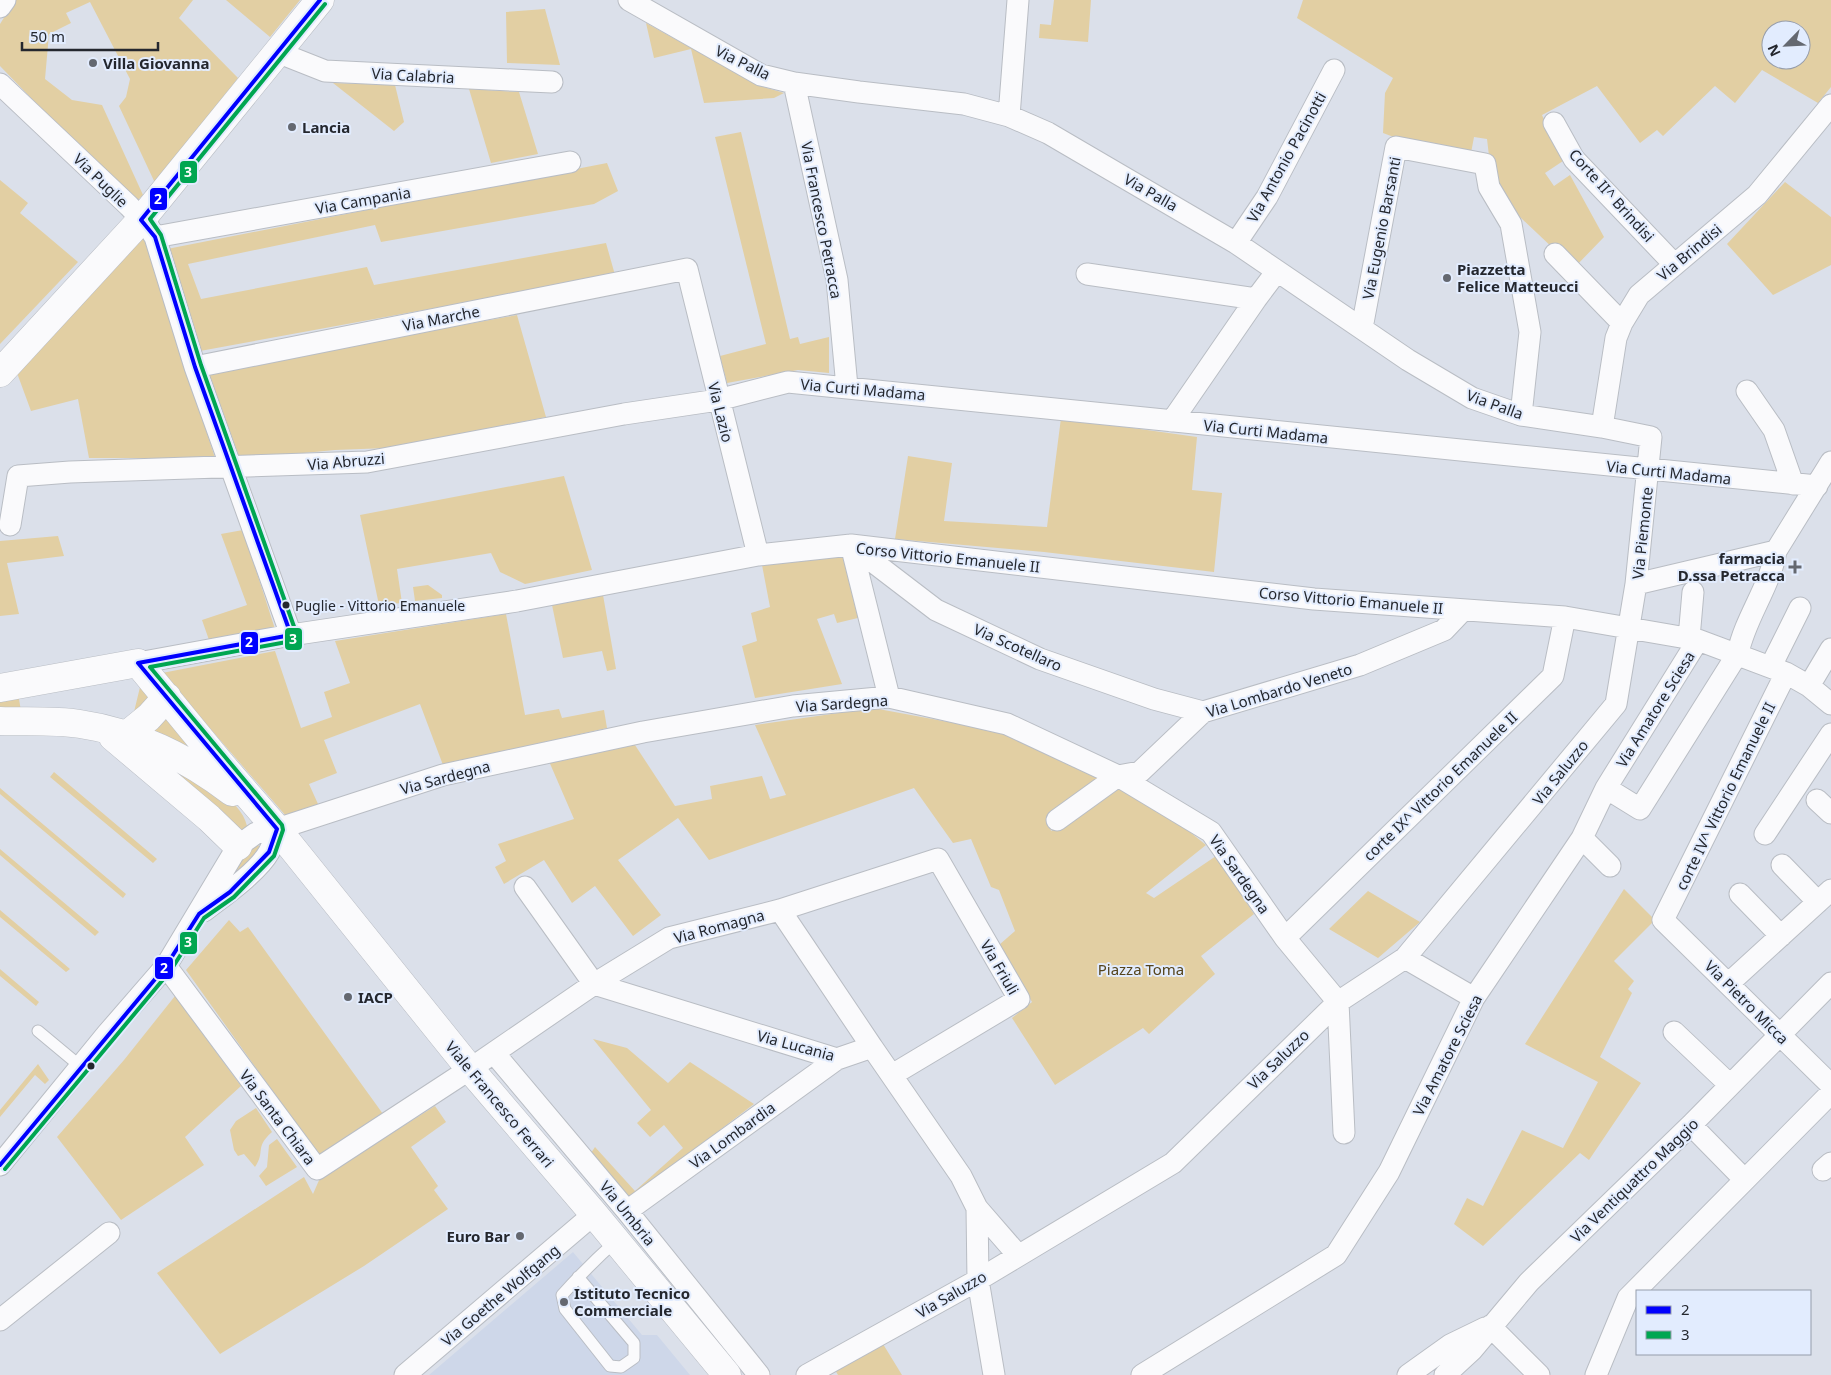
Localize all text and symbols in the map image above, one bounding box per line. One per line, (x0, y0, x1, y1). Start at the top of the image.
scale bar (22, 20, 159, 52)
north arrow (1761, 20, 1811, 70)
text: 50 m (30, 26, 65, 46)
street label: Via Palla (712, 40, 774, 84)
text: N (1763, 41, 1785, 60)
place label: Villa Giovanna (103, 53, 210, 73)
marker: Villa Giovanna (87, 57, 99, 69)
street label: Via Calabria (371, 63, 455, 87)
street label: Via Antonio Pacinotti (1242, 88, 1330, 226)
place label: Lancia (302, 117, 350, 137)
marker: Lancia (286, 121, 298, 133)
street label: Via Francesco Petracca (797, 140, 847, 300)
street label: Corte II^ Brindisi (1565, 144, 1659, 246)
street label: Via Puglie (69, 149, 133, 211)
street label: Via Eugenio Barsanti (1357, 155, 1405, 301)
line badge: 3 (179, 160, 198, 184)
text: 3 (184, 162, 192, 181)
street label: Via Palla (1121, 169, 1181, 215)
street label: Via Campania (314, 182, 412, 218)
line badge: 2 (149, 187, 168, 211)
text: 2 (154, 189, 162, 208)
street label: Via Brindisi (1653, 219, 1725, 285)
place label: Piazzetta Felice Matteucci (1457, 259, 1579, 296)
marker: Piazzetta Felice Matteucci (1441, 272, 1453, 284)
street label: Via Marche (401, 301, 481, 335)
street label: Via Curti Madama (800, 374, 926, 404)
street label: Via Lazio (704, 380, 738, 444)
street label: Via Palla (1464, 385, 1526, 423)
street label: Via Curti Madama (1203, 414, 1329, 448)
street label: Via Abruzzi (307, 448, 385, 474)
street label: Via Curti Madama (1606, 455, 1732, 489)
street label: Via Piemonte (1627, 486, 1657, 580)
street label: Corso Vittorio Emanuele II (855, 537, 1041, 577)
place label: farmacia D.ssa Petracca (1678, 548, 1785, 585)
marker: farmacia D.ssa Petracca (1789, 561, 1801, 573)
street label: Corso Vittorio Emanuele II (1258, 582, 1444, 618)
place label: Puglie - Vittorio Emanuele (295, 596, 465, 615)
marker: Puglie - Vittorio Emanuele (281, 600, 291, 610)
street label: Via Scotellaro (971, 619, 1065, 675)
line badge: 3 (284, 627, 303, 651)
text: 3 (289, 629, 297, 648)
line badge: 2 (240, 631, 259, 655)
text: 2 (245, 632, 253, 651)
street label: Via Amatore Sciesa (1611, 647, 1699, 771)
street label: Via Lombardo Veneto (1204, 658, 1354, 722)
street label: Via Sardegna (795, 690, 889, 716)
street label: corte IV^ Vittorio Emanuele II (1671, 699, 1779, 893)
street label: corte IX^ Vittorio Emanuele II (1359, 707, 1521, 865)
street label: Via Saluzzo (1528, 735, 1592, 809)
street label: Via Sardegna (398, 755, 492, 799)
street label: Via Sardegna (1205, 830, 1275, 918)
street label: Via Romagna (672, 904, 766, 948)
line badge: 3 (179, 931, 198, 955)
text: 3 (184, 932, 192, 951)
street label: Via Friuli (976, 936, 1024, 998)
line badge: 2 (154, 956, 174, 980)
street label: Via Pietro Micca (1701, 956, 1793, 1048)
text: 2 (160, 958, 168, 977)
park label: Piazza Toma (1098, 959, 1184, 979)
place label: IACP (358, 987, 393, 1007)
marker: IACP (342, 991, 354, 1003)
street label: Via Amatore Sciesa (1408, 991, 1486, 1119)
street label: Via Lucania (755, 1025, 837, 1065)
street label: Via Saluzzo (1243, 1025, 1313, 1093)
street label: Viale Francesco Ferrari (441, 1037, 559, 1171)
unlabelled marker (86, 1061, 96, 1071)
street label: Via Santa Chiara (236, 1065, 320, 1169)
street label: Via Lombardia (685, 1097, 779, 1173)
street label: Via Ventiquattro Maggio (1566, 1113, 1702, 1247)
street label: Via Umbria (596, 1176, 660, 1250)
place label: Euro Bar (447, 1226, 510, 1246)
marker: Euro Bar (514, 1230, 526, 1242)
street label: Via Goethe Wolfgang (437, 1240, 563, 1350)
street label: Via Saluzzo (912, 1266, 990, 1322)
place label: Istituto Tecnico Commerciale (574, 1283, 690, 1320)
legend (1636, 1290, 1811, 1355)
marker: Istituto Tecnico Commerciale (558, 1296, 570, 1308)
text: 2 (1681, 1299, 1690, 1319)
text: 3 (1681, 1324, 1690, 1344)

